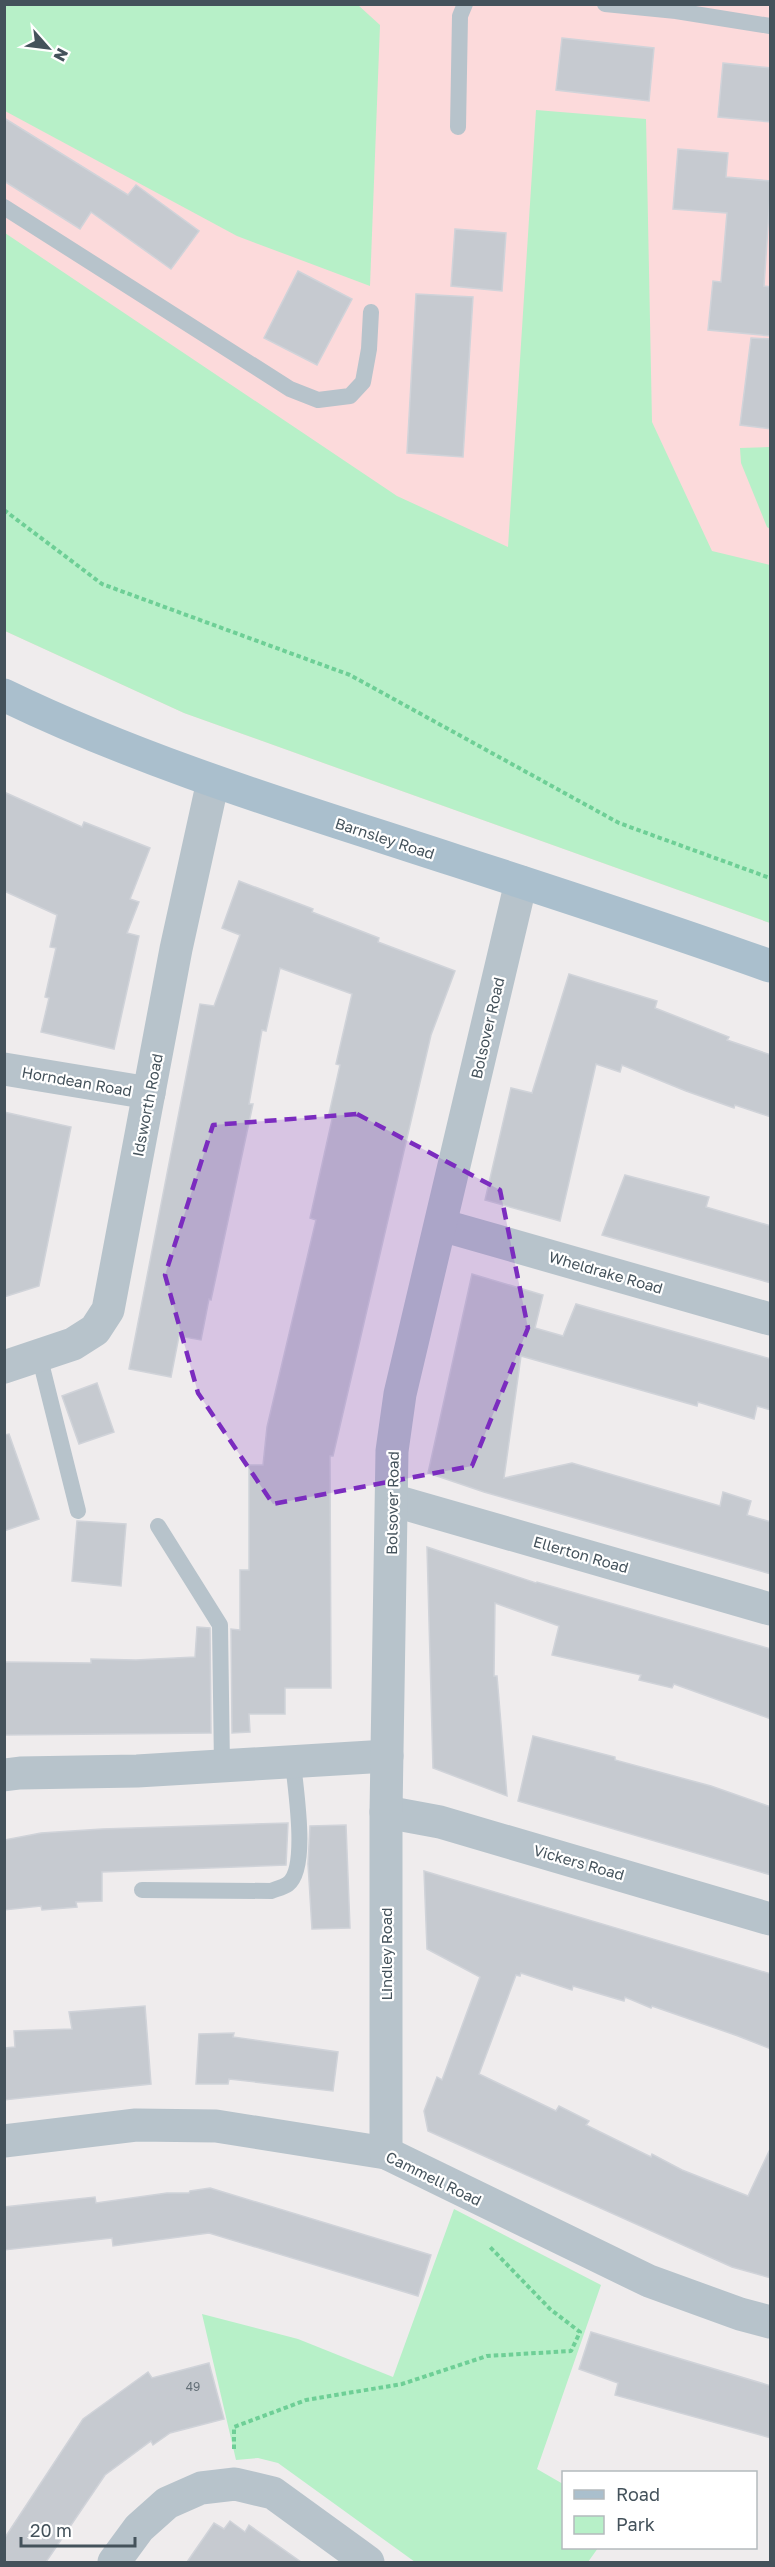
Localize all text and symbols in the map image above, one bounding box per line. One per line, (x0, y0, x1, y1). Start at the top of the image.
north arrow (18, 18, 78, 78)
text: N (50, 45, 73, 65)
street label: Barnsley Road (333, 813, 437, 863)
street label: Bolsover Road (467, 975, 507, 1081)
street label: Idsworth Road (128, 1052, 166, 1158)
street label: Horndean Road (20, 1062, 134, 1100)
street label: Wheldrake Road (547, 1247, 665, 1297)
street label: Bolsover Road (382, 1451, 402, 1555)
street label: Ellerton Road (531, 1532, 631, 1576)
street label: Vickers Road (532, 1840, 626, 1884)
street label: Lindley Road (377, 1908, 395, 2000)
street label: Cammell Road (383, 2147, 485, 2209)
house number: 49 (186, 2379, 200, 2394)
legend (562, 2471, 757, 2549)
text: Road (616, 2483, 660, 2505)
scale bar (21, 2510, 135, 2548)
text: Park (616, 2513, 655, 2535)
text: 20 m (30, 2519, 72, 2541)

